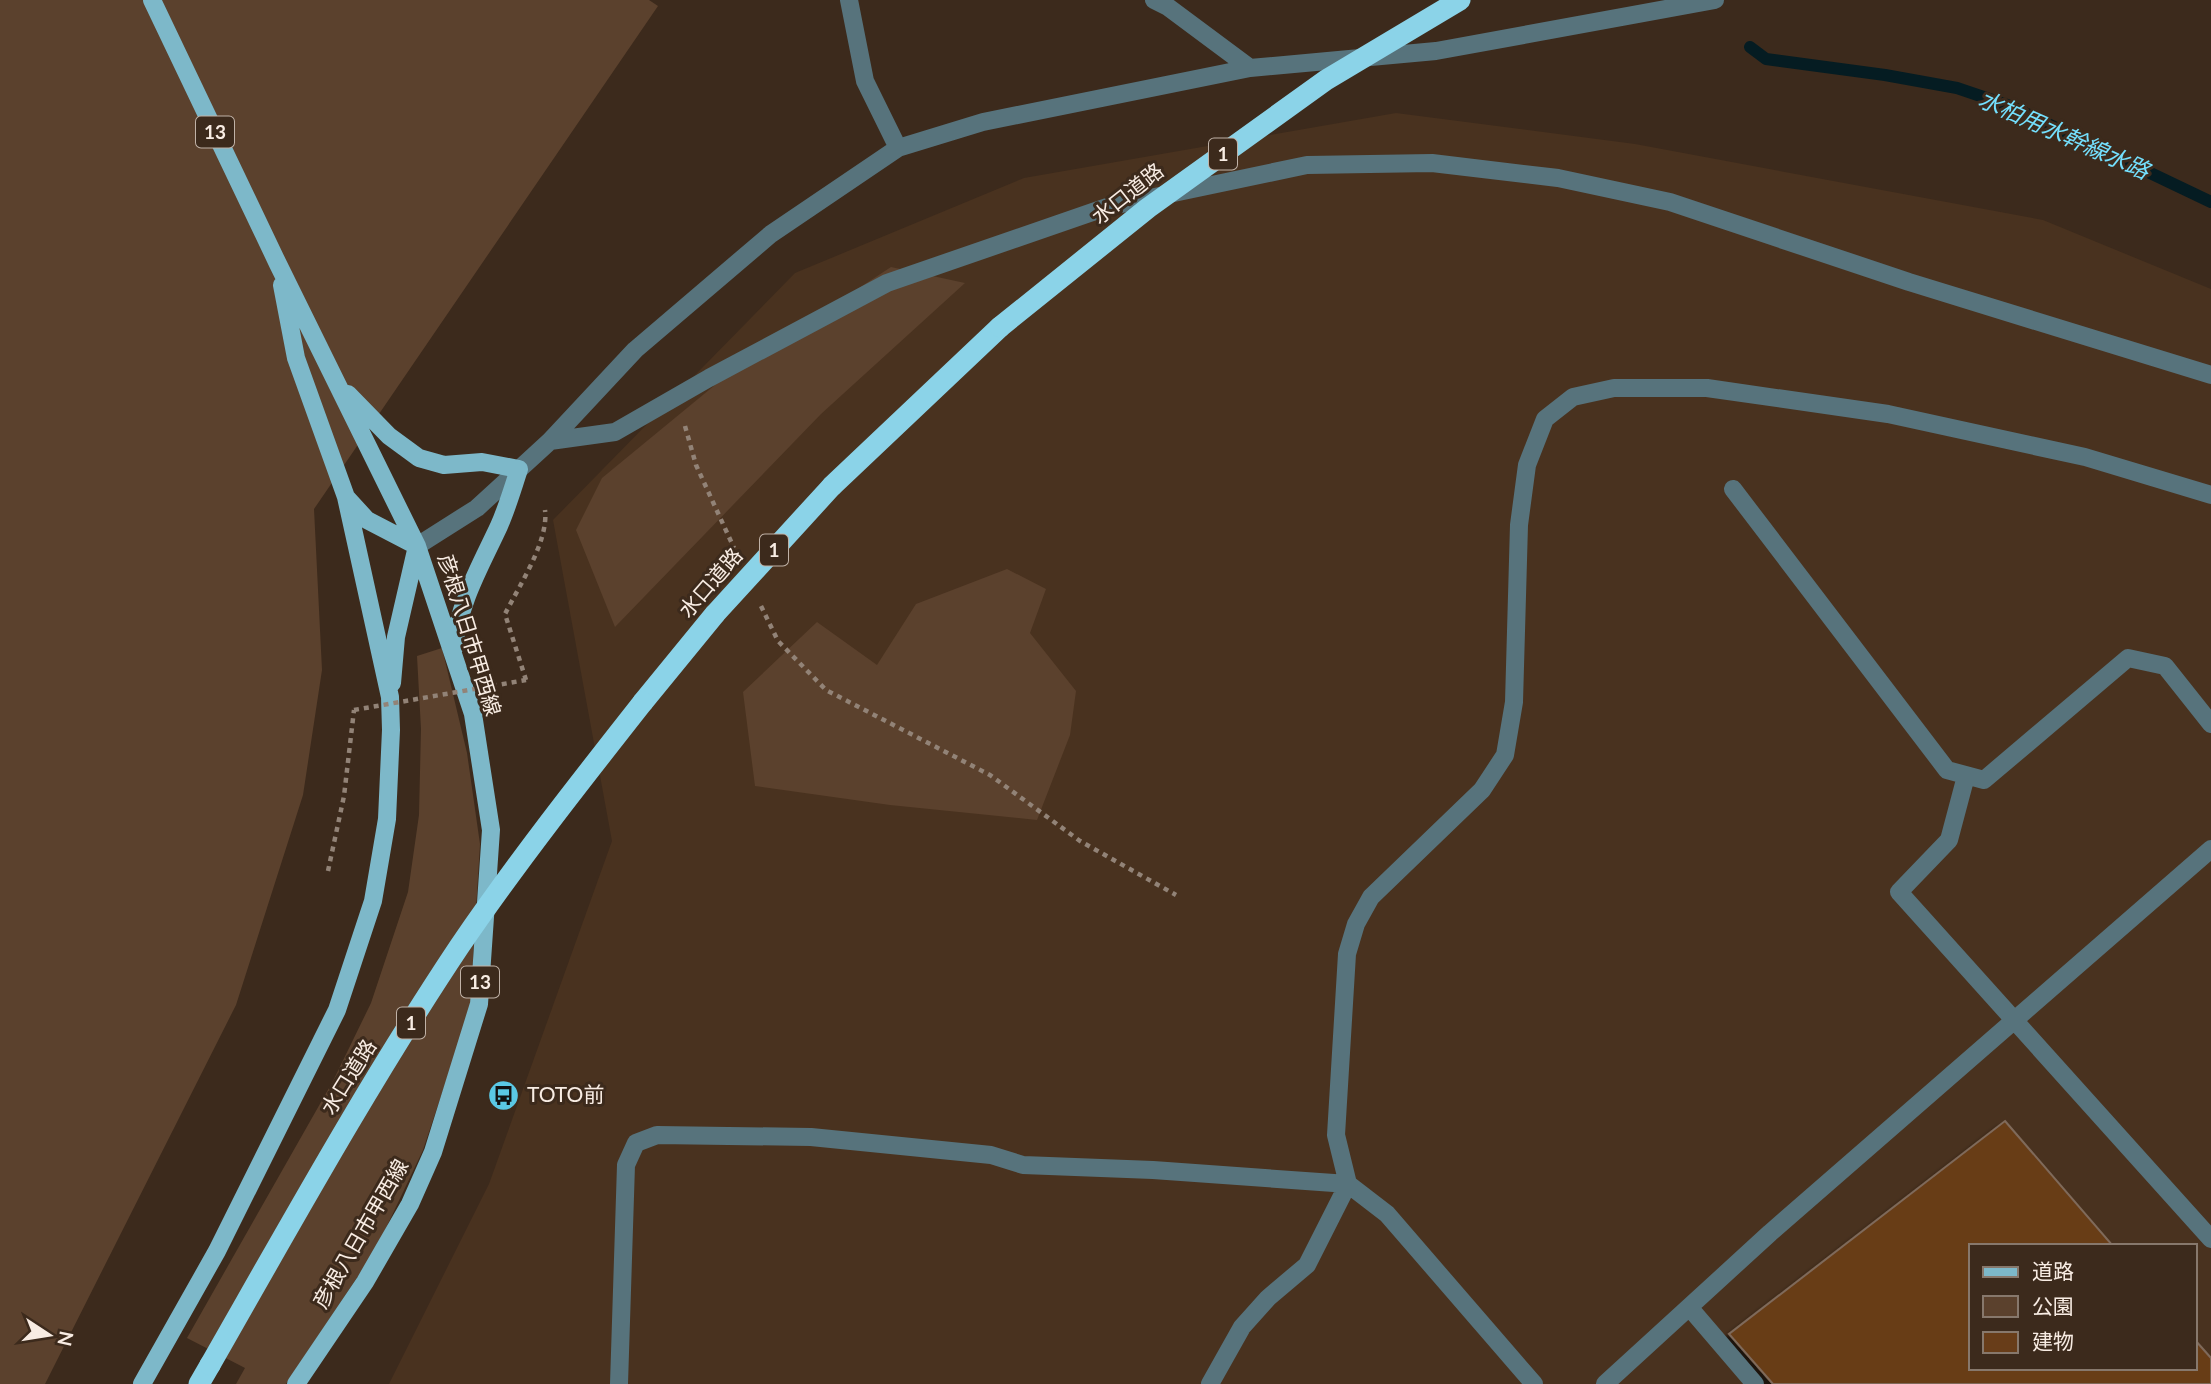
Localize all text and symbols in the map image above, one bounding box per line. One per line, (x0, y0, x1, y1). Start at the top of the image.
water label: 水柏用水幹線水路 (1975, 84, 2156, 185)
road number: 13 (196, 116, 234, 148)
road number: 1 (1209, 138, 1237, 170)
street label: 水口道路 (1086, 157, 1168, 229)
road number: 1 (760, 534, 788, 566)
street label: 水口道路 (673, 542, 747, 622)
street label: 彦根八日市甲西線 (434, 551, 507, 719)
road number: 13 (461, 966, 499, 998)
road number: 1 (397, 1007, 425, 1038)
street label: 水口道路 (315, 1034, 381, 1118)
bus stop icon: TOTO前 (487, 1078, 521, 1112)
place label: TOTO前 (527, 1081, 604, 1106)
street label: 彦根八日市甲西線 (307, 1154, 413, 1312)
legend (1969, 1244, 2197, 1370)
text: 道路 (2032, 1258, 2074, 1283)
text: 公園 (2032, 1293, 2074, 1318)
north arrow (14, 1300, 84, 1370)
text: 建物 (2032, 1328, 2074, 1353)
text: N (53, 1329, 79, 1348)

